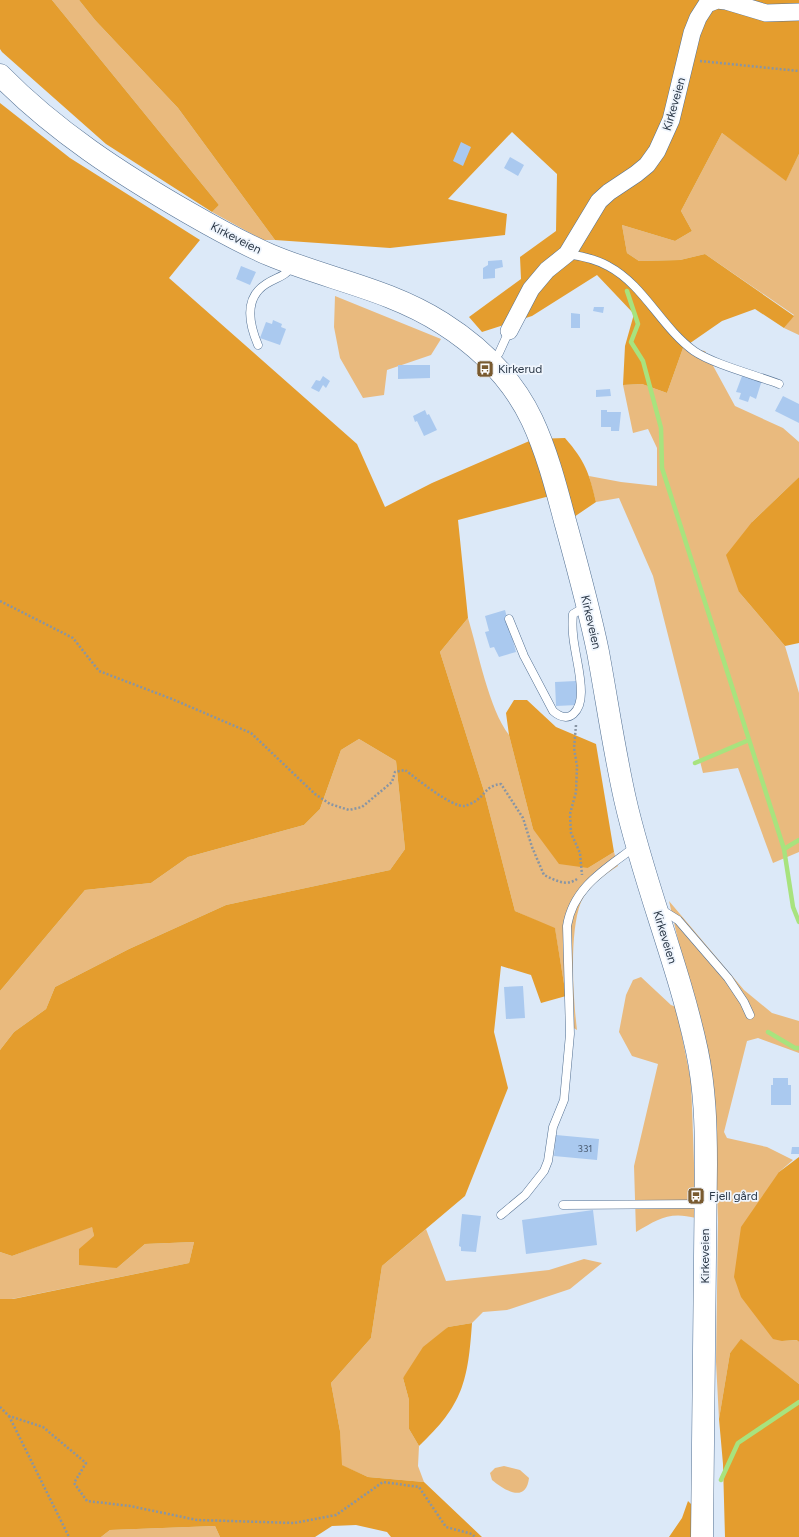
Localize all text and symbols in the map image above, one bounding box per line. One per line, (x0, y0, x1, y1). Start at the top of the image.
street label: Kirkeveien (660, 75, 688, 132)
street label: Kirkeveien (208, 219, 264, 257)
bus stop icon: Kirkerud (475, 359, 495, 379)
place label: Kirkerud (498, 362, 542, 376)
street label: Kirkeveien (578, 594, 604, 651)
street label: Kirkeveien (650, 909, 680, 966)
house number: 331 (577, 1142, 593, 1155)
bus stop icon: Fjell gård (686, 1186, 706, 1206)
place label: Fjell gård (709, 1189, 758, 1203)
street label: Kirkeveien (698, 1228, 712, 1283)

